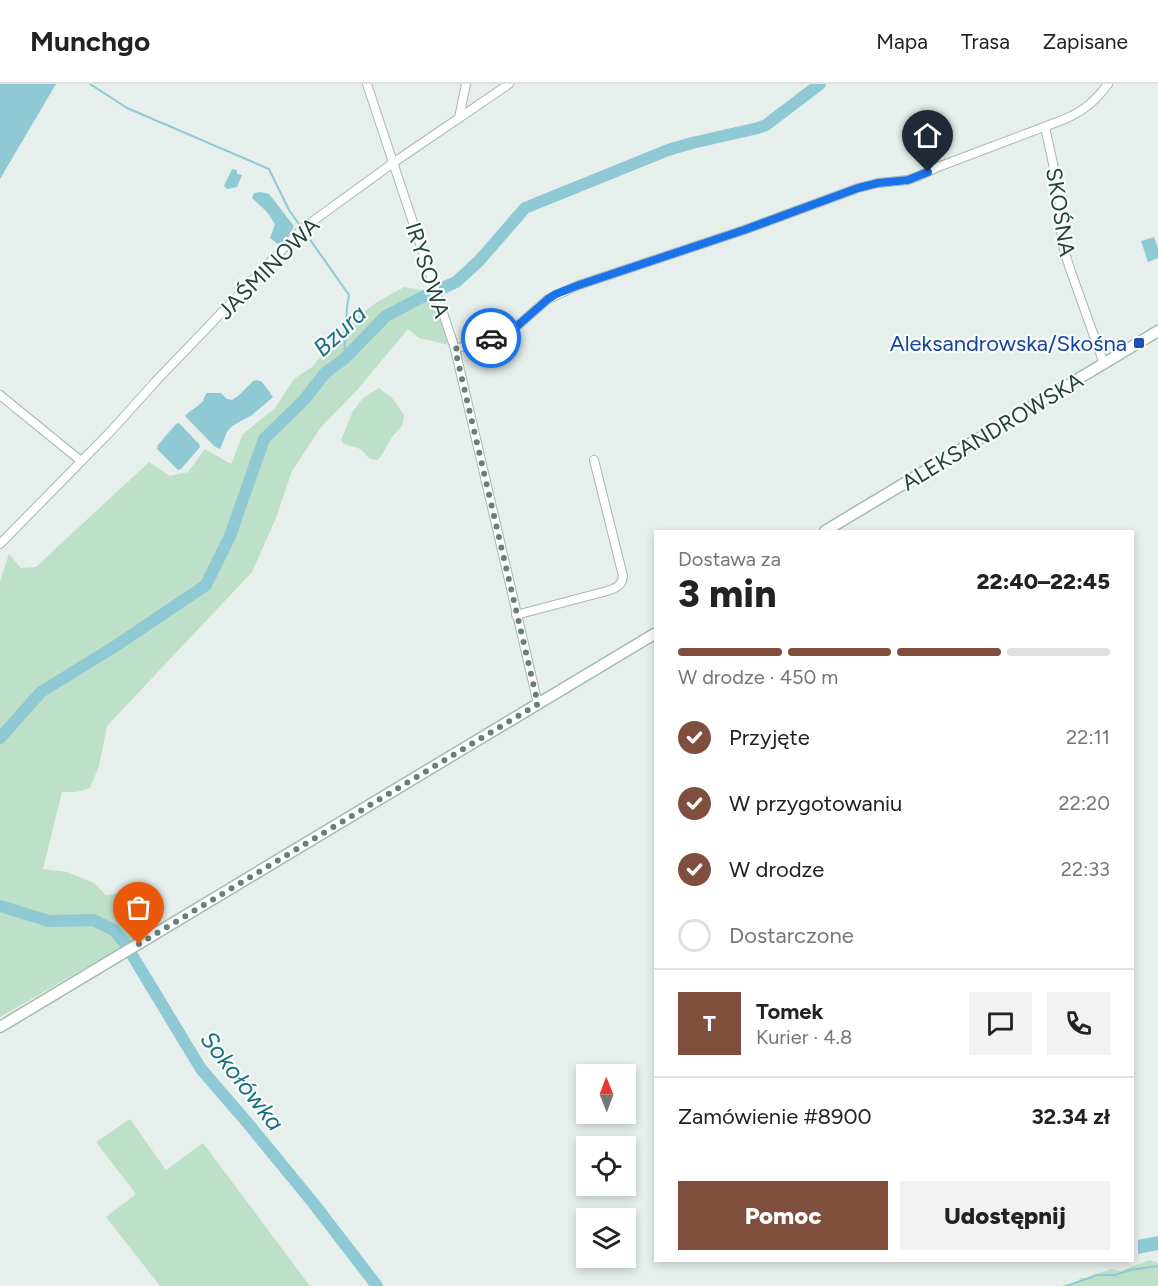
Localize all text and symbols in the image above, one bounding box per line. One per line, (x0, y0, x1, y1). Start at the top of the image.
text: Munchgo (30, 24, 150, 58)
text: Mapa (876, 29, 928, 54)
text: Trasa (961, 29, 1010, 54)
text: Zapisane (1043, 29, 1128, 54)
pin (902, 110, 953, 172)
icon: home (911, 119, 944, 152)
street label: SKOŚNA (1040, 166, 1081, 258)
street label: JAŚMINOWA (212, 212, 325, 325)
street label: IRYSOWA (399, 219, 456, 321)
water label: Bzura (307, 299, 372, 362)
courier (461, 308, 521, 368)
icon: car (475, 322, 508, 355)
place label: Aleksandrowska/Skośna (890, 330, 1127, 357)
marker: Aleksandrowska/Skośna (1132, 336, 1146, 350)
street label: ALEKSANDROWSKA (897, 367, 1088, 496)
text: Dostawa za (678, 547, 781, 571)
text: 22:40–22:45 (977, 568, 1110, 595)
text: 3 min (678, 570, 776, 617)
text: W drodze · 450 m (678, 665, 838, 689)
icon: check (678, 721, 711, 754)
text: Przyjęte (729, 724, 810, 751)
text: 22:11 (1066, 725, 1110, 749)
icon: check (678, 787, 711, 820)
text: W przygotowaniu (729, 790, 902, 817)
text: 22:20 (1059, 791, 1110, 815)
icon: check (678, 853, 711, 886)
text: W drodze (729, 856, 824, 883)
text: 22:33 (1061, 857, 1110, 881)
pin (113, 882, 164, 944)
icon: bag (122, 891, 155, 924)
text: Dostarczone (729, 922, 854, 949)
button: chat (969, 992, 1032, 1055)
button: phone (1047, 992, 1110, 1055)
text: Tomek (756, 998, 823, 1025)
text: T (703, 1010, 716, 1037)
water label: Sokołówka (194, 1025, 290, 1136)
text: Kurier · 4.8 (756, 1025, 852, 1049)
north arrow (576, 1064, 636, 1124)
map controls (576, 1064, 636, 1268)
text: Zamówienie #8900 (678, 1103, 872, 1130)
text: 32.34 zł (1031, 1103, 1110, 1130)
button: locate (576, 1136, 636, 1196)
button: Pomoc (678, 1181, 888, 1250)
button: Udostępnij (900, 1181, 1110, 1250)
button: layers (576, 1208, 636, 1268)

